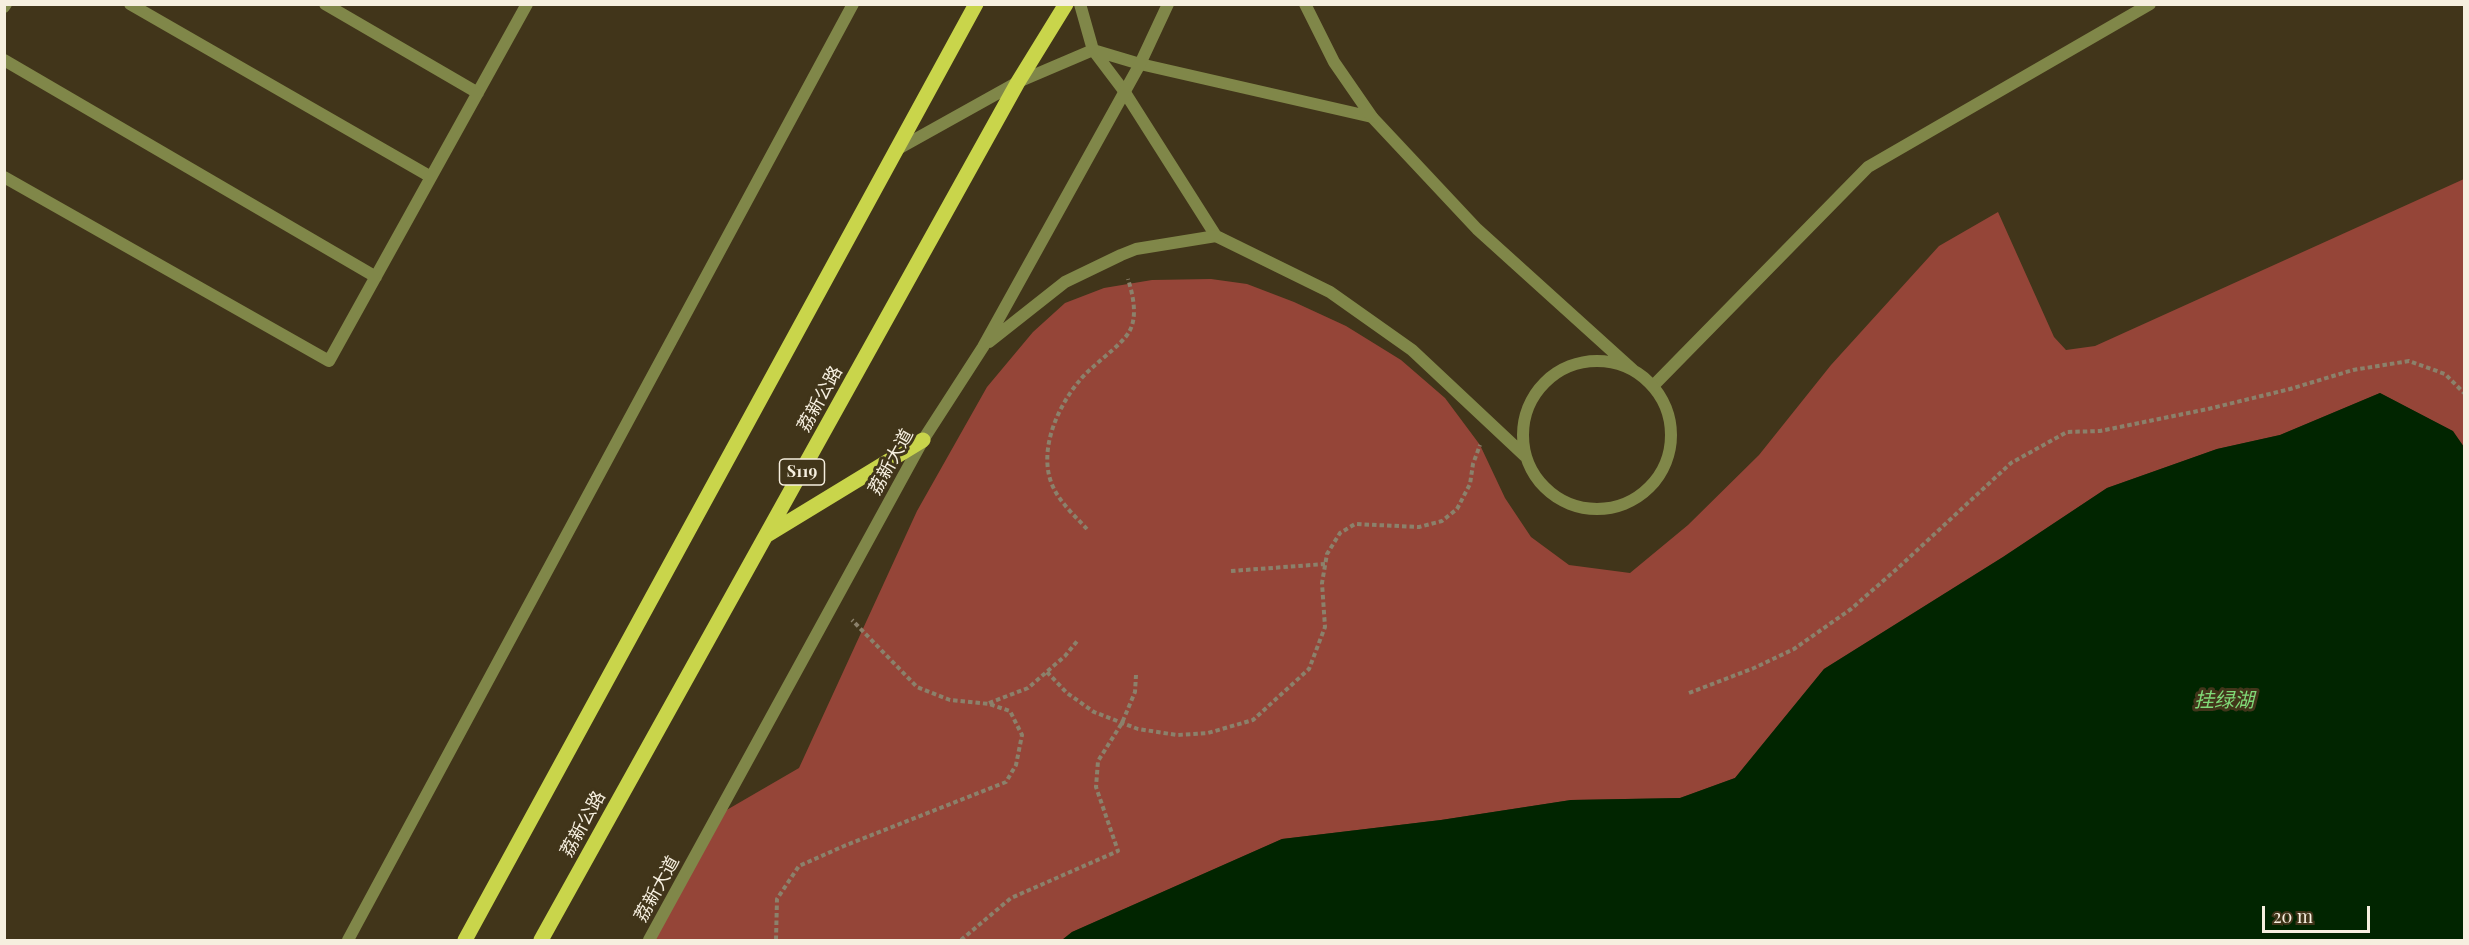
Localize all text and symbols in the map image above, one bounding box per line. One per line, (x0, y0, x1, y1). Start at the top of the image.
street label: 荔新公路 (793, 362, 847, 436)
street label: 荔新大道 (864, 425, 918, 499)
road number: S119 (780, 459, 824, 485)
water label: 挂绿湖 (2194, 689, 2254, 713)
street label: 荔新公路 (556, 787, 610, 861)
street label: 荔新大道 (630, 852, 684, 926)
scale bar (2265, 894, 2373, 932)
text: 20 m (2273, 904, 2313, 928)

